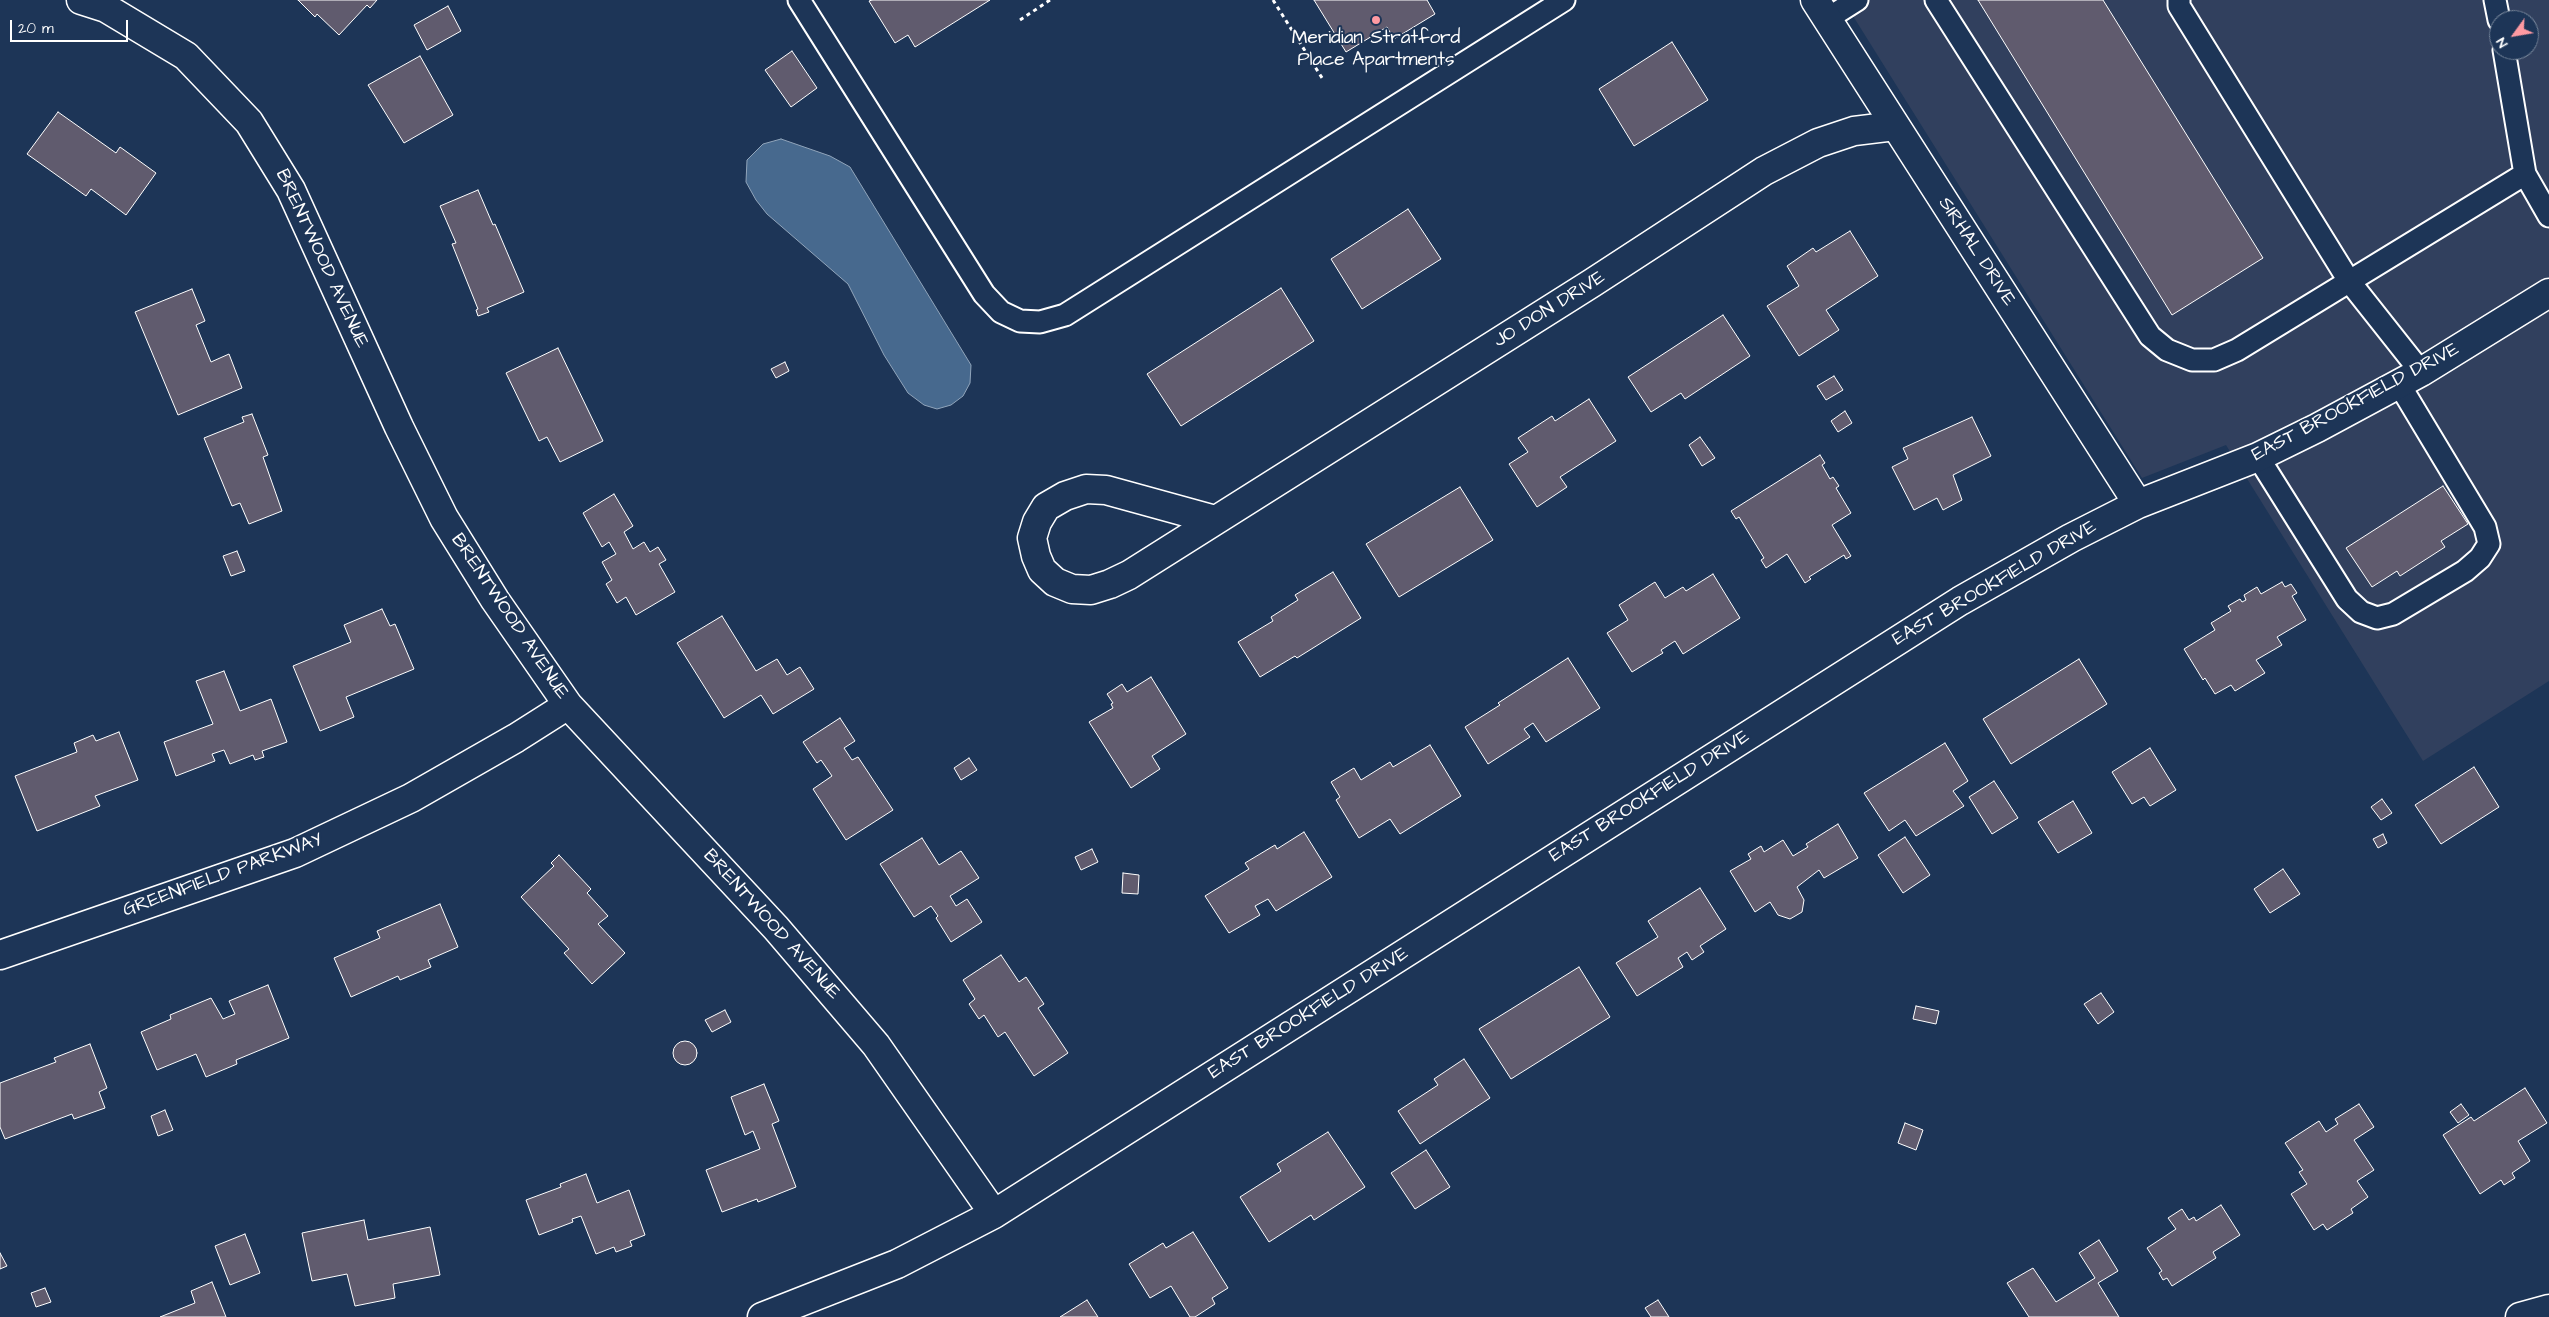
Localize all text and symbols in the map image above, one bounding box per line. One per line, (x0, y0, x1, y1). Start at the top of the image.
scale bar (12, 10, 130, 42)
north arrow (2489, 10, 2539, 60)
marker: Meridian Stratford Place Apartments (1370, 14, 1382, 26)
text: 20 m (18, 18, 54, 39)
place label: Meridian Stratford Place Apartments (1292, 28, 1460, 72)
text: N (2491, 33, 2513, 51)
street label: BRENTWOOD AVENUE (270, 166, 372, 352)
street label: SIRHAL DRIVE (1932, 193, 2020, 311)
street label: JO DON DRIVE (1490, 267, 1610, 353)
street label: EAST BROOKFIELD DRIVE (2249, 339, 2463, 467)
street label: EAST BROOKFIELD DRIVE (1889, 516, 2101, 652)
street label: BRENTWOOD AVENUE (445, 530, 573, 704)
street label: EAST BROOKFIELD DRIVE (1546, 726, 1754, 868)
street label: GREENFIELD PARKWAY (120, 829, 326, 923)
street label: BRENTWOOD AVENUE (697, 845, 845, 1005)
street label: EAST BROOKFIELD DRIVE (1205, 943, 1413, 1085)

